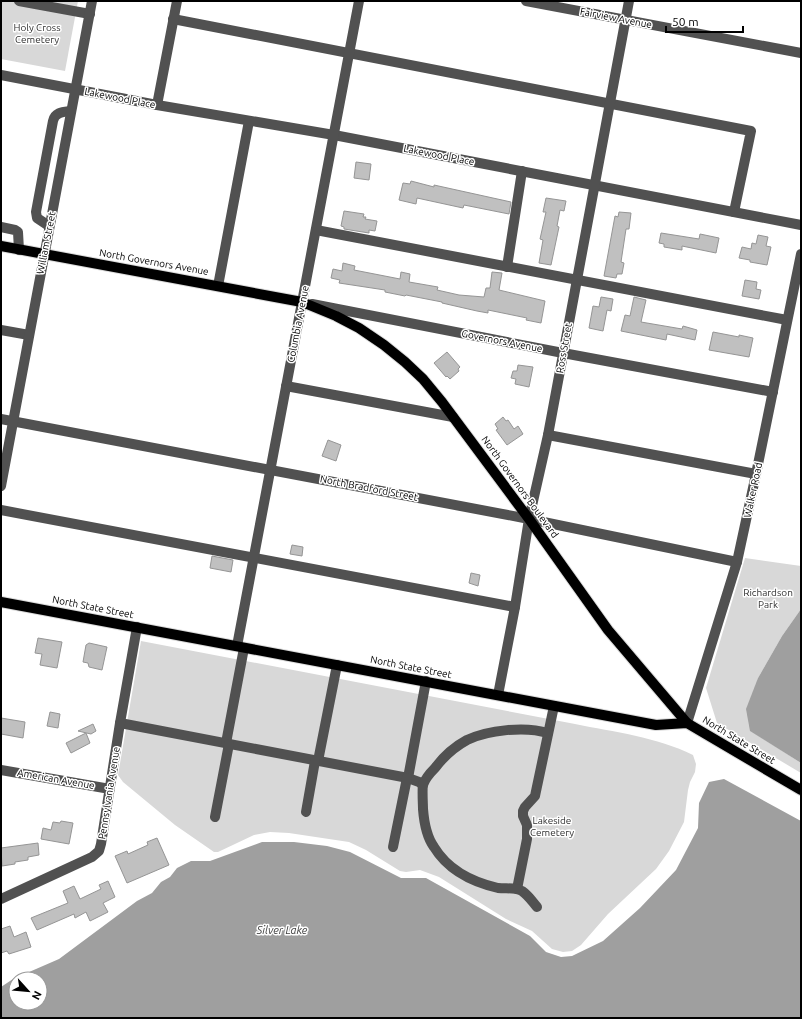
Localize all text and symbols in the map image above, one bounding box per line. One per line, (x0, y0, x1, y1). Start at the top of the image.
street label: Fairview Avenue (579, 6, 653, 30)
scale bar (666, 8, 743, 34)
text: 50 m (672, 15, 699, 28)
park label: Holy Cross Cemetery (14, 22, 60, 45)
street label: Lakewood Place (84, 86, 156, 110)
street label: Lakewood Place (403, 143, 475, 167)
street label: William Street (35, 211, 57, 275)
street label: North Governors Avenue (98, 247, 210, 277)
street label: Columbia Avenue (285, 284, 311, 364)
street label: Ross Street (554, 322, 574, 374)
street label: Governors Avenue (461, 328, 543, 354)
street label: North Governors Boulevard (479, 434, 561, 540)
street label: Walker Road (742, 461, 764, 519)
street label: North Bradford Street (319, 473, 419, 503)
park label: Richardson Park (743, 587, 793, 610)
street label: North State Street (51, 594, 135, 620)
street label: North State Street (369, 654, 453, 680)
street label: North State Street (701, 714, 777, 766)
street label: Pennsylvania Avenue (96, 746, 122, 840)
street label: American Avenue (16, 767, 96, 791)
park label: Lakeside Cemetery (530, 815, 574, 838)
water label: Silver Lake (256, 924, 308, 936)
north arrow (8, 971, 48, 1011)
text: N (30, 989, 44, 1002)

